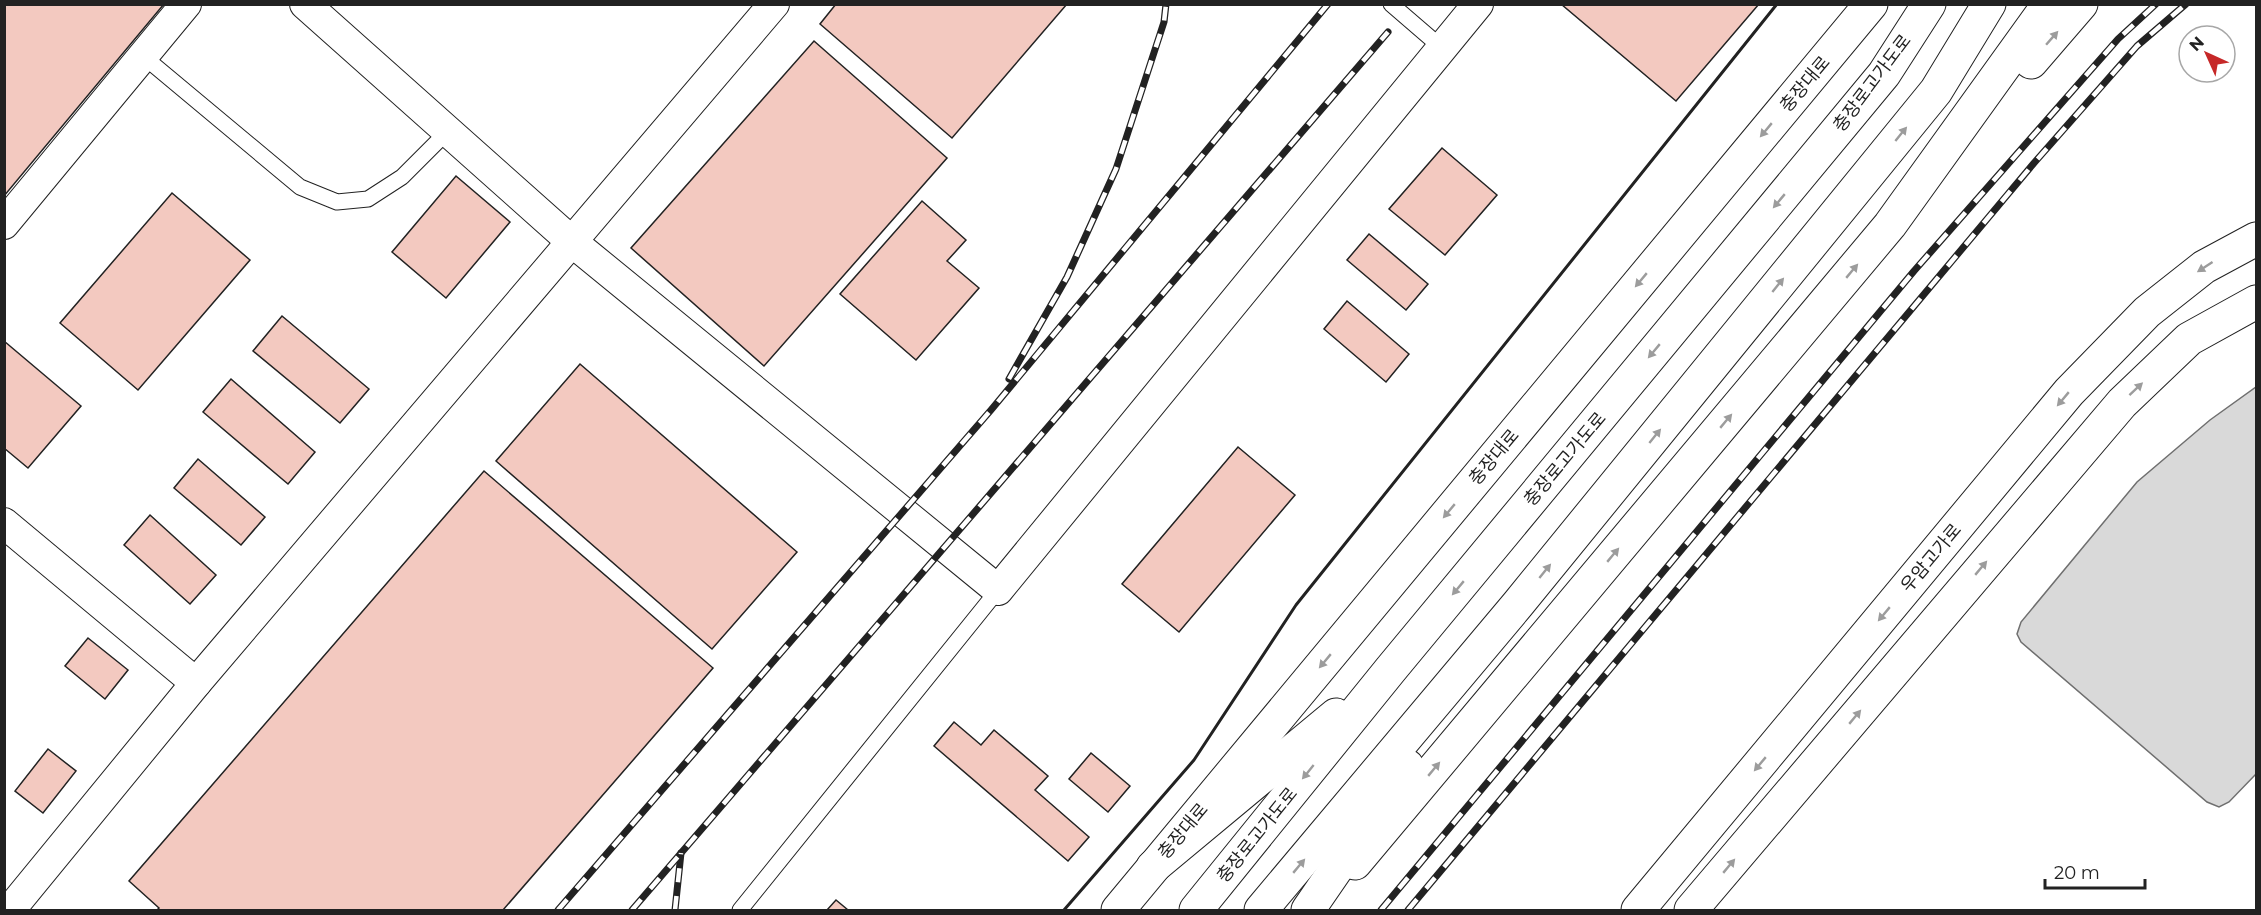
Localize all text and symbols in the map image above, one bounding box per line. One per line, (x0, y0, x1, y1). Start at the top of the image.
north arrow (2177, 24, 2237, 84)
street label: 충장로고가도로 (1828, 30, 1916, 136)
one-way arrow (2046, 30, 2059, 46)
text: N (2185, 32, 2208, 55)
street label: 충장대로 (1775, 52, 1835, 116)
one-way arrow (1760, 122, 1773, 137)
one-way arrow (1894, 127, 1907, 142)
one-way arrow (1773, 193, 1786, 208)
one-way arrow (2197, 262, 2214, 273)
one-way arrow (1845, 263, 1858, 279)
one-way arrow (1635, 272, 1648, 287)
one-way arrow (1771, 277, 1784, 293)
one-way arrow (1648, 343, 1661, 359)
one-way arrow (2128, 383, 2143, 396)
one-way arrow (2057, 392, 2070, 407)
street label: 충장로고가도로 (1519, 408, 1611, 510)
one-way arrow (1720, 413, 1733, 429)
street label: 충장대로 (1464, 425, 1524, 489)
one-way arrow (1648, 429, 1660, 444)
one-way arrow (1443, 503, 1456, 519)
street label: 우암고가로 (1896, 519, 1966, 597)
one-way arrow (1607, 547, 1620, 563)
one-way arrow (1974, 561, 1987, 576)
one-way arrow (1539, 563, 1552, 579)
one-way arrow (1452, 580, 1465, 595)
one-way arrow (1878, 606, 1891, 622)
one-way arrow (1319, 653, 1331, 668)
one-way arrow (1848, 710, 1861, 725)
one-way arrow (1753, 756, 1766, 772)
one-way arrow (1427, 762, 1440, 777)
one-way arrow (1302, 764, 1315, 779)
street label: 충장로고가도로 (1212, 783, 1302, 887)
street label: 충장대로 (1153, 799, 1213, 863)
scale bar (2045, 852, 2146, 890)
one-way arrow (1292, 859, 1305, 874)
one-way arrow (1722, 859, 1735, 874)
text: 20 m (2054, 862, 2100, 884)

